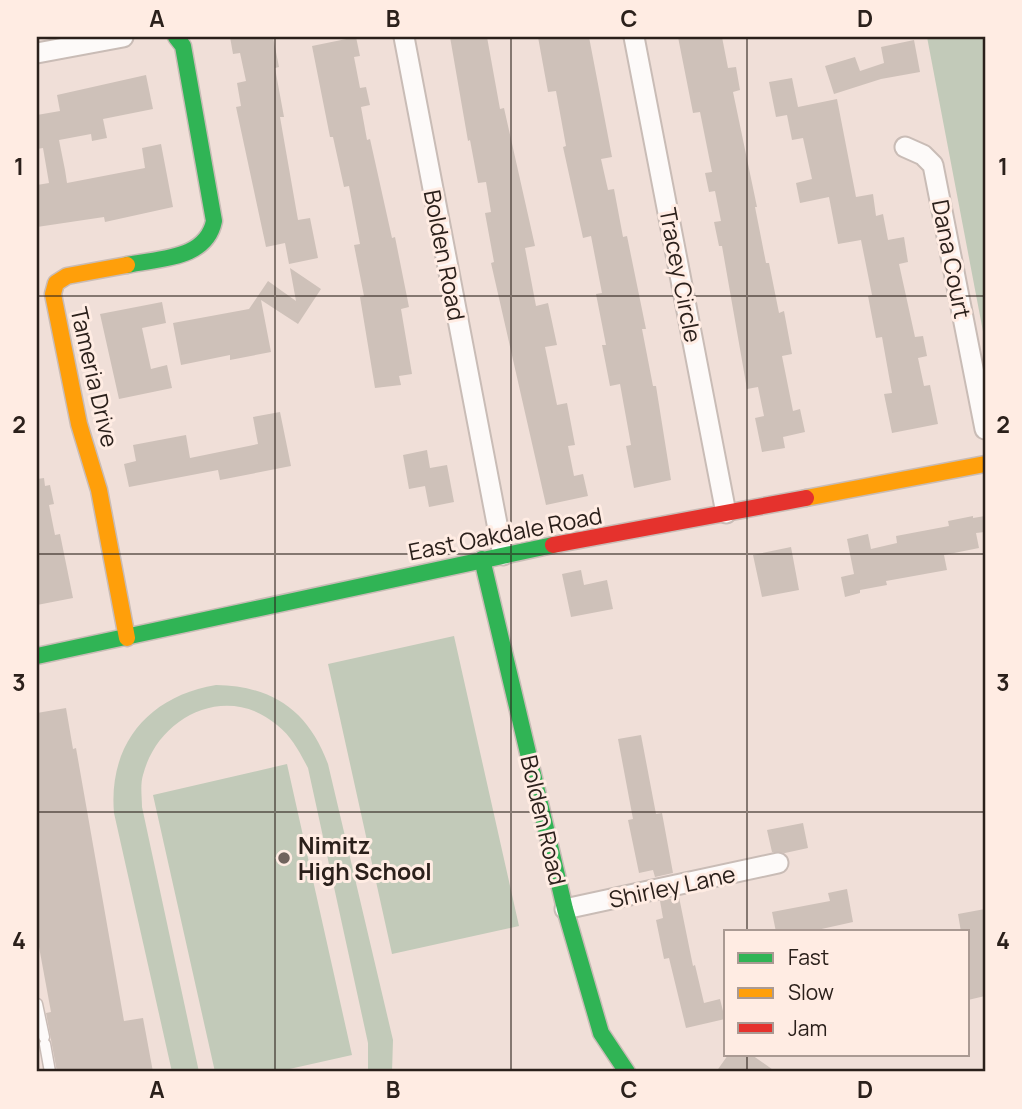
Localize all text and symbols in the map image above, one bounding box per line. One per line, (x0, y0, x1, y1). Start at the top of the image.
text: A (149, 2, 165, 34)
text: B (386, 2, 400, 34)
text: C (621, 2, 638, 34)
text: D (857, 2, 873, 34)
text: 1 (14, 150, 24, 182)
text: 1 (998, 150, 1008, 182)
street label: Bolden Road (417, 187, 473, 323)
street label: Dana Court (925, 197, 979, 321)
street label: Tracey Circle (652, 205, 710, 345)
street label: Tameria Drive (63, 304, 127, 450)
text: 2 (12, 408, 26, 440)
text: 2 (996, 408, 1010, 440)
street label: East Oakdale Road (405, 499, 605, 567)
text: 3 (12, 666, 26, 698)
text: 3 (996, 666, 1010, 698)
street label: Bolden Road (513, 752, 575, 888)
place label: Nimitz High School (298, 829, 432, 887)
marker: Nimitz High School (276, 850, 292, 866)
street label: Shirley Lane (606, 857, 738, 915)
text: 4 (12, 924, 26, 956)
text: 4 (996, 924, 1010, 956)
legend (724, 930, 970, 1056)
text: Fast (788, 943, 829, 971)
text: Slow (788, 978, 834, 1006)
text: Jam (788, 1014, 827, 1042)
text: A (149, 1073, 165, 1105)
text: B (386, 1073, 400, 1105)
text: C (621, 1073, 638, 1105)
text: D (857, 1073, 873, 1105)

